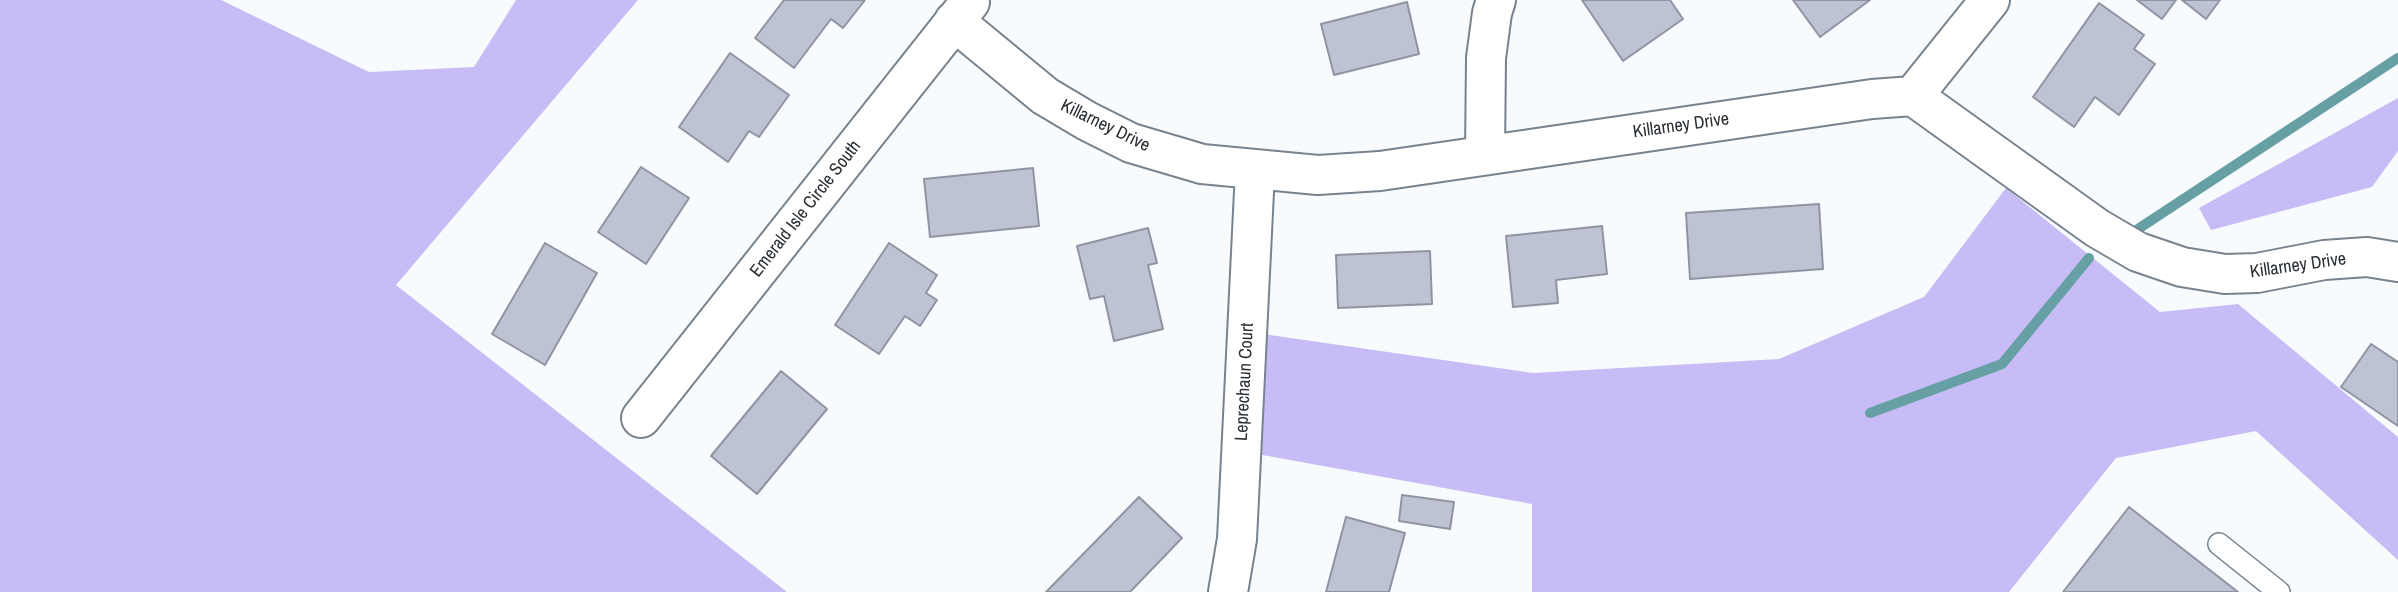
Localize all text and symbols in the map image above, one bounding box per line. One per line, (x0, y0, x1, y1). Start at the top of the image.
street label: Killarney Drive (1057, 95, 1153, 157)
street label: Killarney Drive (1632, 109, 1730, 143)
street label: Emerald Isle Circle South (746, 136, 866, 282)
street label: Killarney Drive (2249, 249, 2347, 283)
street label: Leprechaun Court (1231, 322, 1259, 442)

